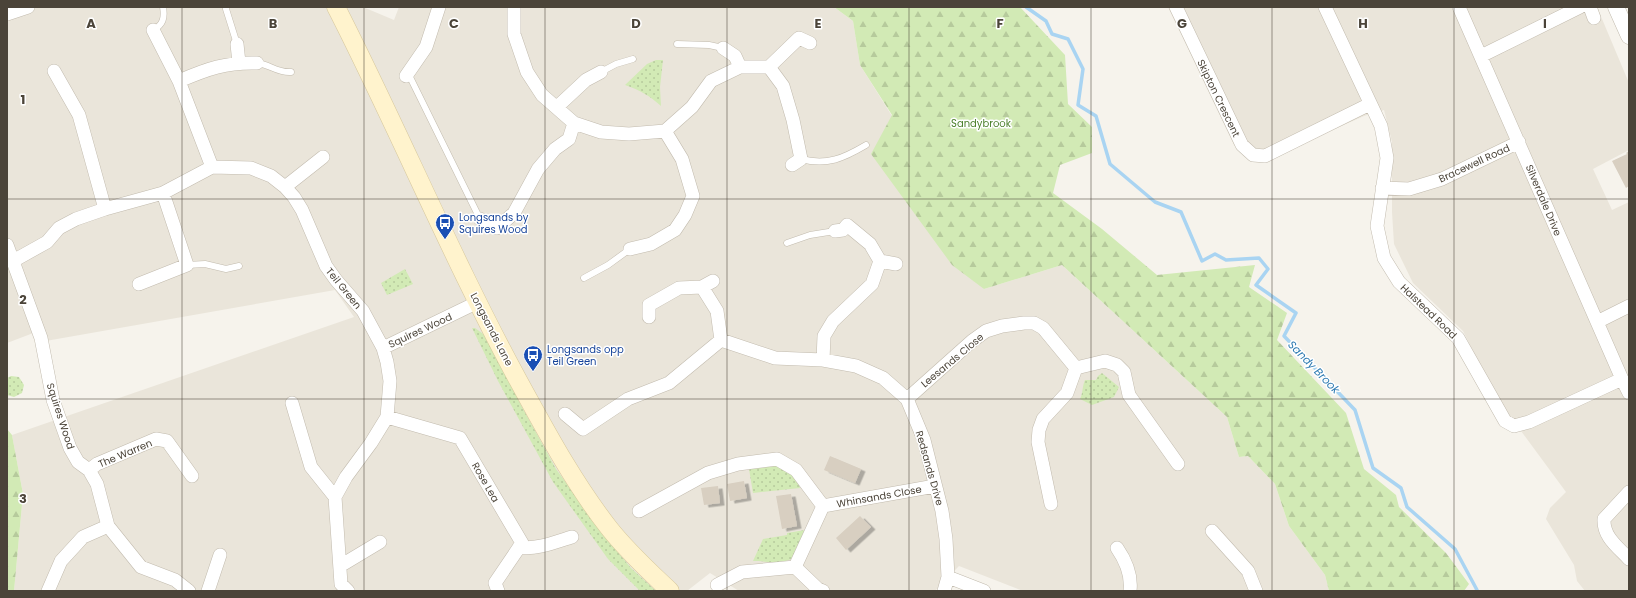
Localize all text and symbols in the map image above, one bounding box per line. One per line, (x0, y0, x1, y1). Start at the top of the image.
text: A (86, 14, 96, 33)
text: B (269, 14, 278, 33)
text: C (449, 14, 459, 33)
text: D (631, 14, 641, 33)
text: E (814, 14, 822, 33)
text: F (996, 14, 1004, 33)
text: G (1177, 14, 1187, 33)
text: H (1358, 14, 1368, 33)
text: I (1543, 14, 1547, 33)
street label: Skipton Crescent (1193, 57, 1244, 140)
text: 1 (21, 90, 25, 109)
park label: Sandybrook (951, 116, 1012, 131)
street label: Bracewell Road (1436, 140, 1512, 186)
street label: Silverdale Drive (1522, 162, 1565, 238)
place label: Longsands by Squires Wood (459, 210, 529, 237)
bus stop icon: Longsands by Squires Wood (434, 212, 456, 240)
street label: Teil Green (322, 264, 365, 312)
street label: Halstead Road (1397, 280, 1460, 342)
text: 2 (19, 290, 27, 309)
street label: Longsands Lane (467, 290, 517, 369)
street label: Squires Wood (386, 309, 454, 352)
street label: Leesands Close (918, 330, 987, 391)
water label: Sandy Brook (1284, 337, 1344, 398)
place label: Longsands opp Teil Green (547, 342, 624, 369)
bus stop icon: Longsands opp Teil Green (522, 344, 544, 372)
street label: Squires Wood (43, 381, 78, 451)
street label: Redsands Drive (912, 429, 947, 507)
street label: The Warren (96, 435, 154, 472)
street label: Rose Lea (468, 460, 503, 505)
street label: Whinsands Close (835, 482, 923, 511)
text: 3 (19, 489, 27, 508)

